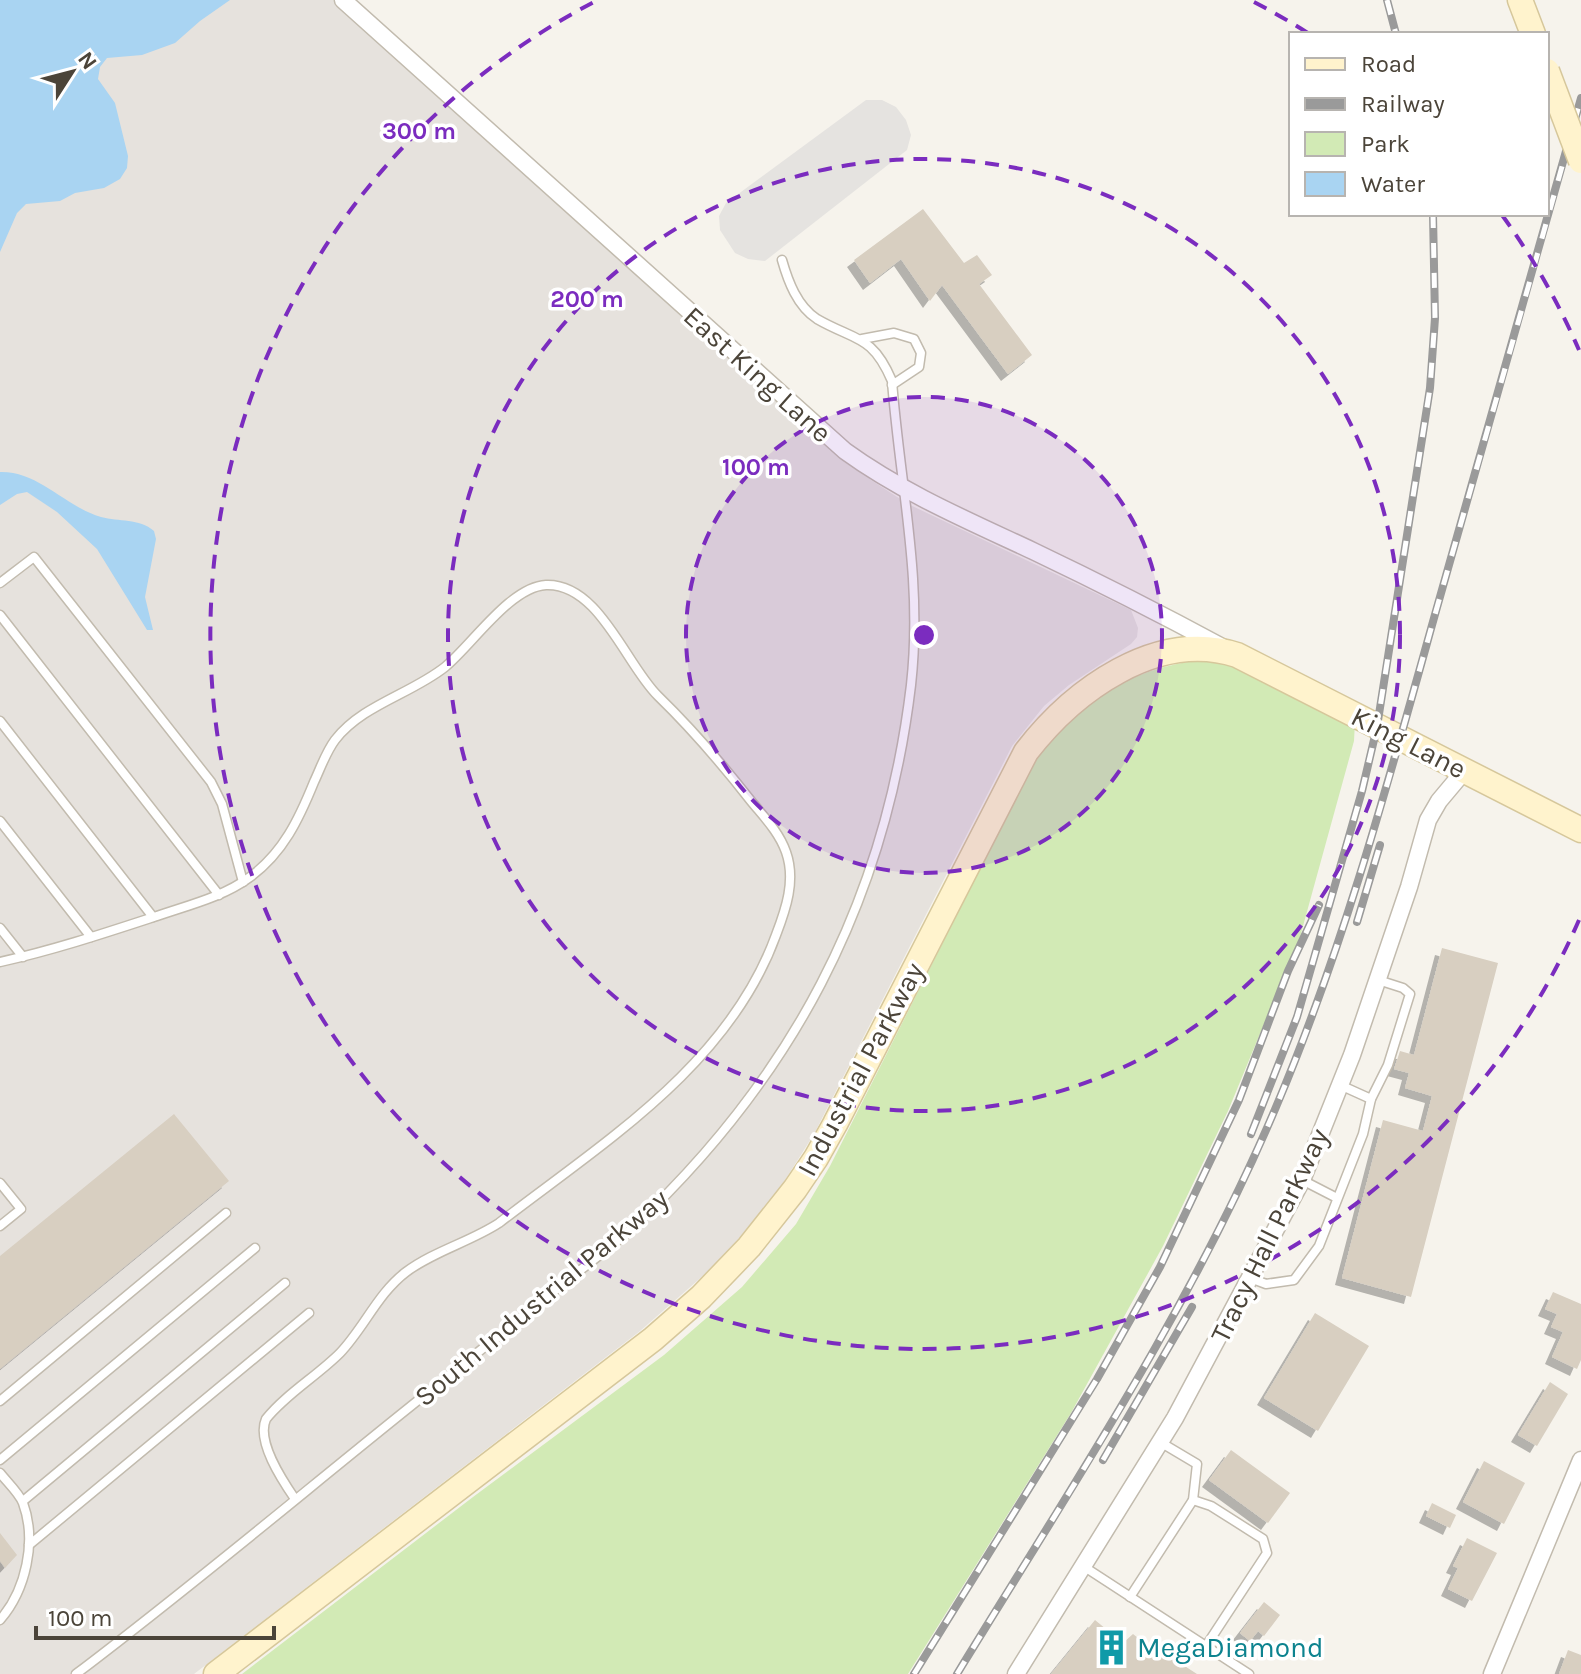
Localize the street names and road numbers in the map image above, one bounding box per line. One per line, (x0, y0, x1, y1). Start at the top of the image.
street label: East King Lane (677, 299, 838, 449)
street label: King Lane (1346, 699, 1472, 785)
street label: Industrial Parkway (790, 957, 931, 1182)
street label: Tracy Hall Parkway (1203, 1123, 1335, 1347)
street label: South Industrial Parkway (408, 1182, 675, 1413)

